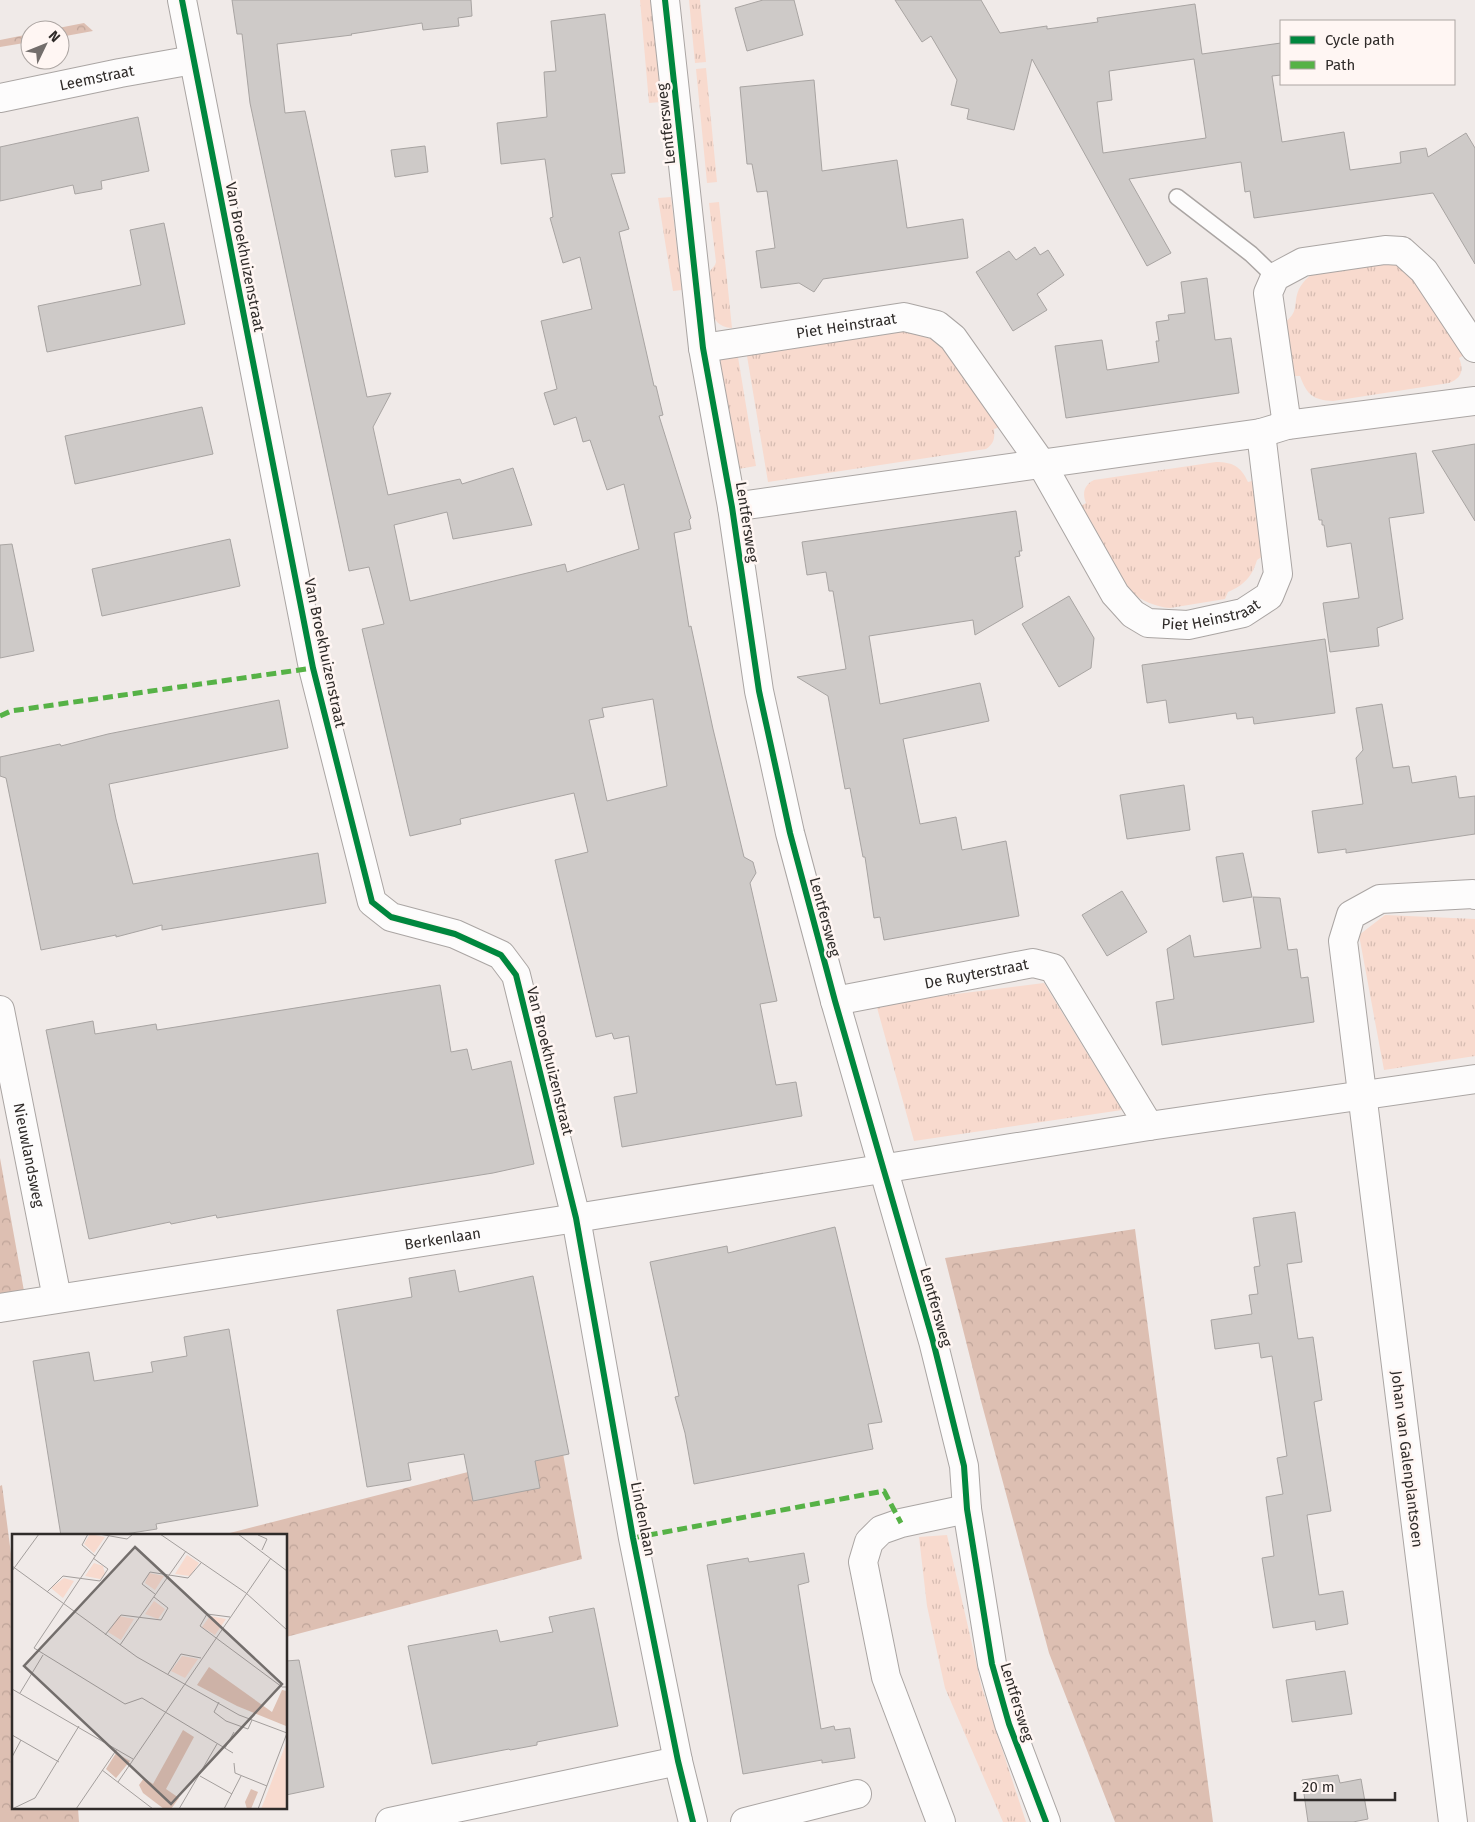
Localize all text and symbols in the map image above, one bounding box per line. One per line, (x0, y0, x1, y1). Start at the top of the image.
north arrow (20, 20, 70, 70)
legend (1280, 20, 1455, 85)
text: N (45, 27, 64, 46)
text: Cycle path (1325, 31, 1395, 49)
text: Path (1325, 56, 1355, 74)
street label: Leemstraat (58, 62, 136, 94)
street label: Lentfersweg (653, 82, 679, 166)
street label: Van Broekhuizenstraat (222, 181, 268, 334)
street label: Piet Heinstraat (795, 309, 898, 343)
street label: Lentfersweg (732, 480, 762, 564)
street label: Van Broekhuizenstraat (300, 577, 350, 730)
street label: Piet Heinstraat (1161, 595, 1264, 634)
street label: Lentfersweg (806, 875, 844, 959)
street label: De Ruyterstraat (923, 955, 1030, 993)
street label: Van Broekhuizenstraat (523, 985, 577, 1138)
street label: Nieuwlandsweg (10, 1101, 48, 1209)
street label: Berkenlaan (403, 1224, 482, 1254)
street label: Lentfersweg (916, 1265, 956, 1349)
street label: Johan van Galenplantsoen (1387, 1369, 1427, 1549)
street label: Lindenlaan (627, 1480, 659, 1558)
inset map (12, 1534, 288, 1810)
street label: Lentfersweg (996, 1660, 1038, 1744)
scale bar (1295, 1770, 1395, 1802)
text: 20 m (1302, 1778, 1335, 1796)

